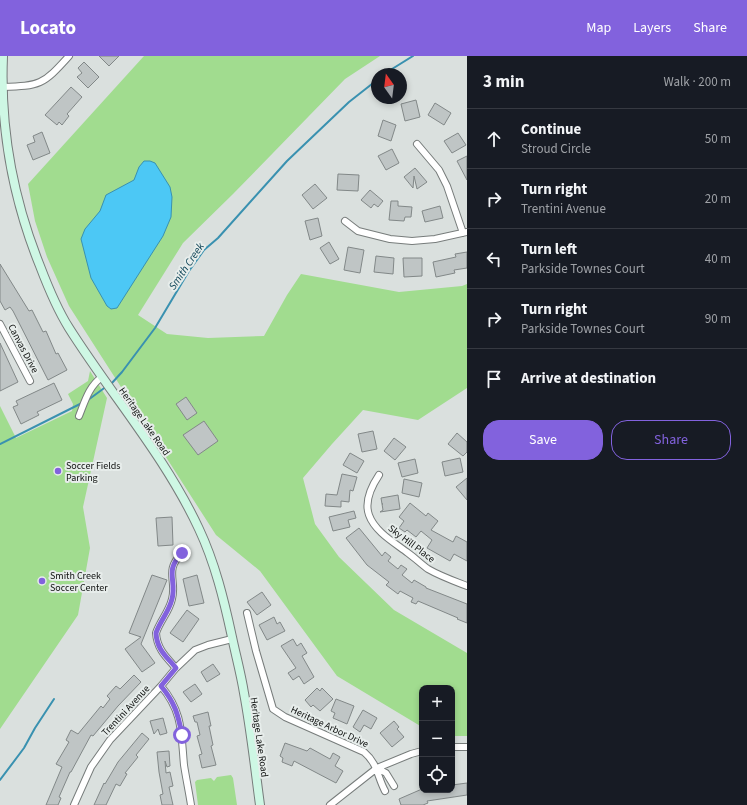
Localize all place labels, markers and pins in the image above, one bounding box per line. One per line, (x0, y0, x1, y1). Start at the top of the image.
place label: Soccer Fields Parking (66, 459, 121, 485)
marker: Soccer Fields Parking (53, 466, 63, 476)
place label: Smith Creek Soccer Center (50, 569, 108, 595)
marker: Smith Creek Soccer Center (37, 576, 47, 586)

